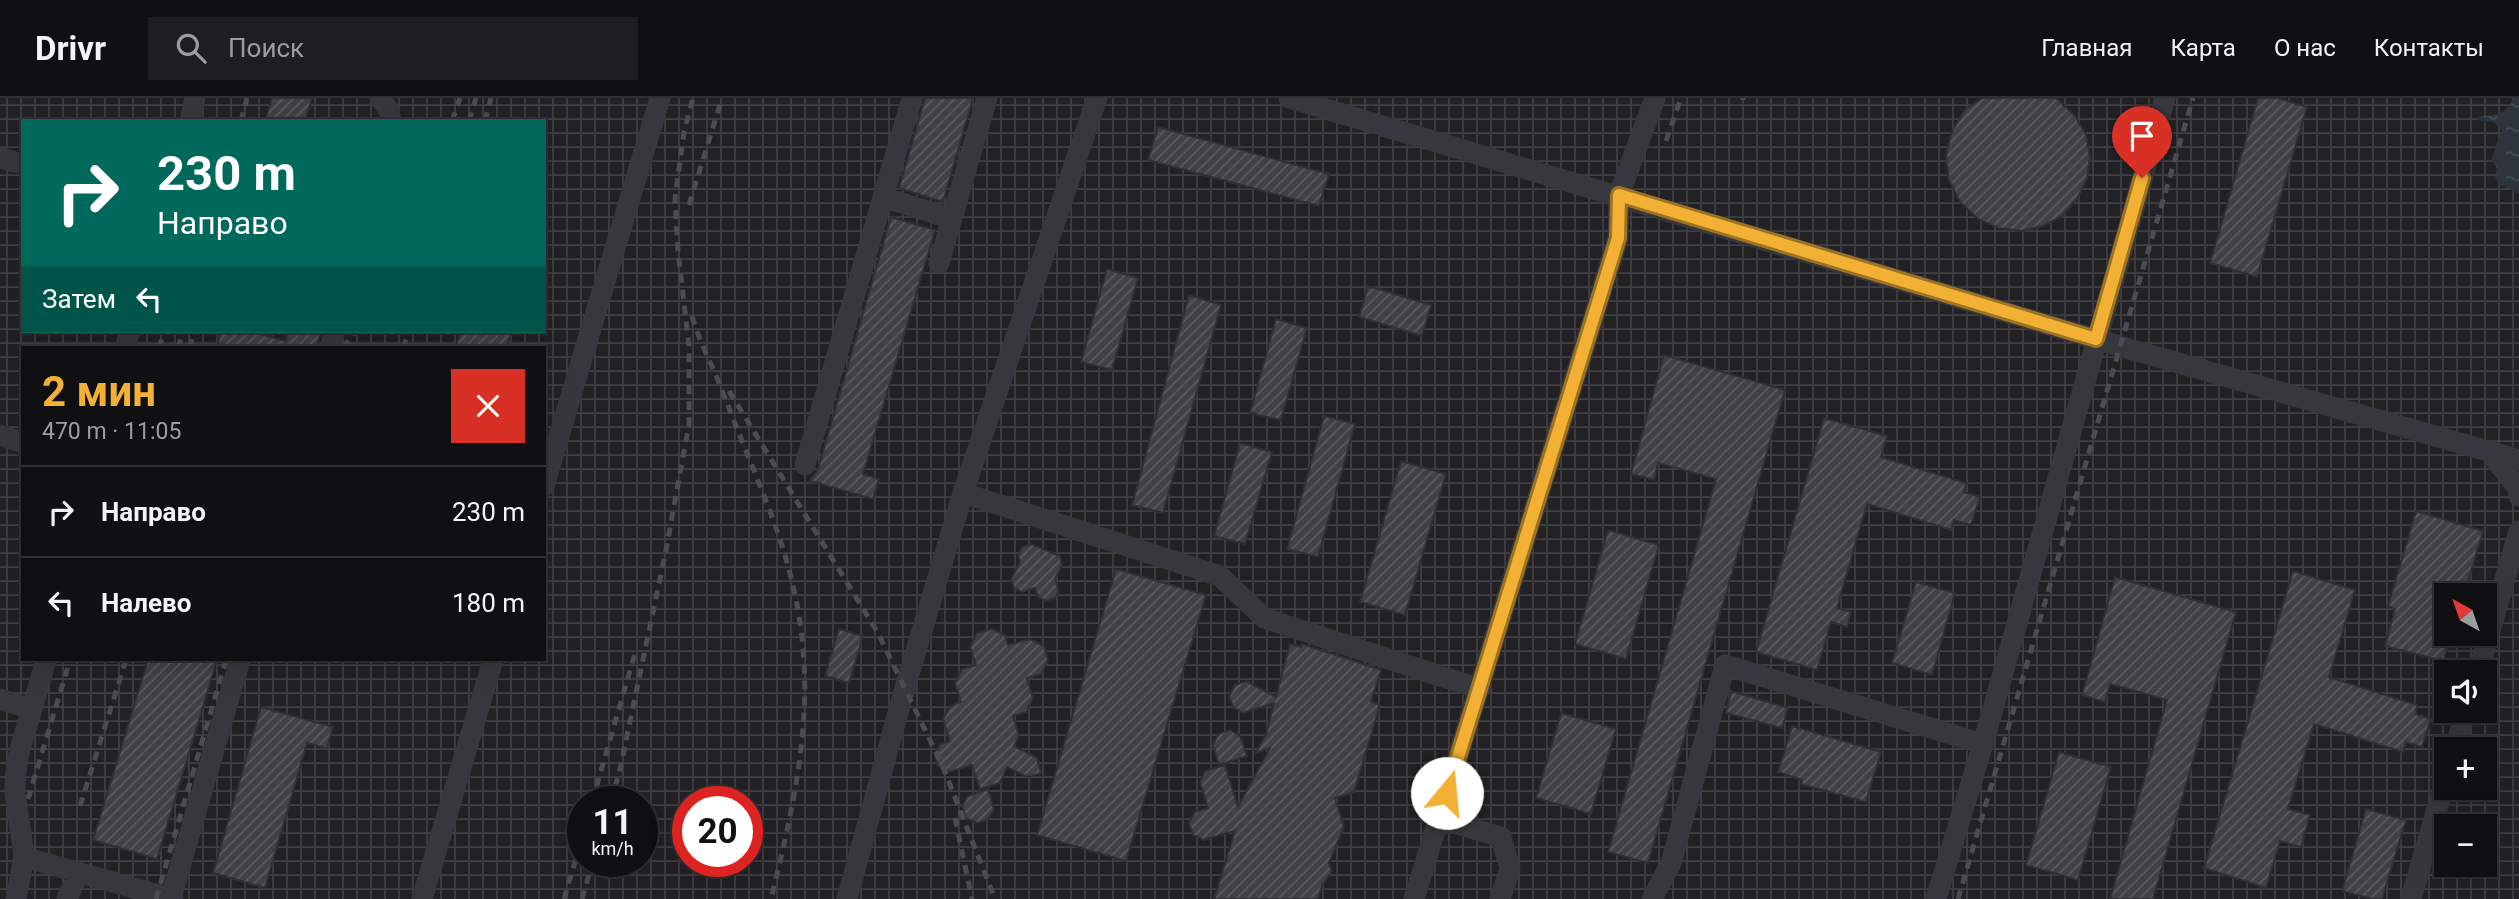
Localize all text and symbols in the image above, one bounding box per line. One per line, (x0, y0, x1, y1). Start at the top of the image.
search box (148, 17, 638, 80)
text: Drivr (35, 29, 106, 68)
icon: search (172, 29, 210, 67)
text: Поиск (228, 33, 304, 63)
text: Главная (2041, 34, 2132, 62)
text: Карта (2170, 34, 2236, 62)
text: О нас (2274, 34, 2336, 62)
text: Контакты (2374, 34, 2484, 62)
pin (2112, 106, 2172, 178)
icon: arrive (2123, 117, 2161, 155)
text: 230 m (157, 145, 296, 202)
icon: right (42, 147, 133, 238)
text: Направо (157, 204, 288, 242)
icon: left (130, 280, 168, 318)
text: Затем (42, 284, 116, 314)
text: 2 мин (42, 367, 156, 416)
button: close (451, 369, 525, 443)
text: 470 m · 11:05 (42, 418, 181, 445)
icon: right (42, 493, 80, 531)
text: Направо (101, 497, 206, 527)
text: 230 m (452, 497, 525, 527)
north arrow (2434, 583, 2497, 646)
map controls (2434, 583, 2497, 877)
icon: left (42, 584, 80, 622)
text: Налево (101, 588, 191, 618)
text: 180 m (452, 588, 525, 618)
button: sound (2434, 660, 2497, 723)
button: + (2434, 737, 2497, 800)
position arrow (1410, 756, 1484, 830)
speed limit sign: 20 (672, 786, 763, 877)
text: 11 (592, 802, 633, 843)
button: − (2434, 814, 2497, 877)
text: km/h (591, 838, 634, 859)

